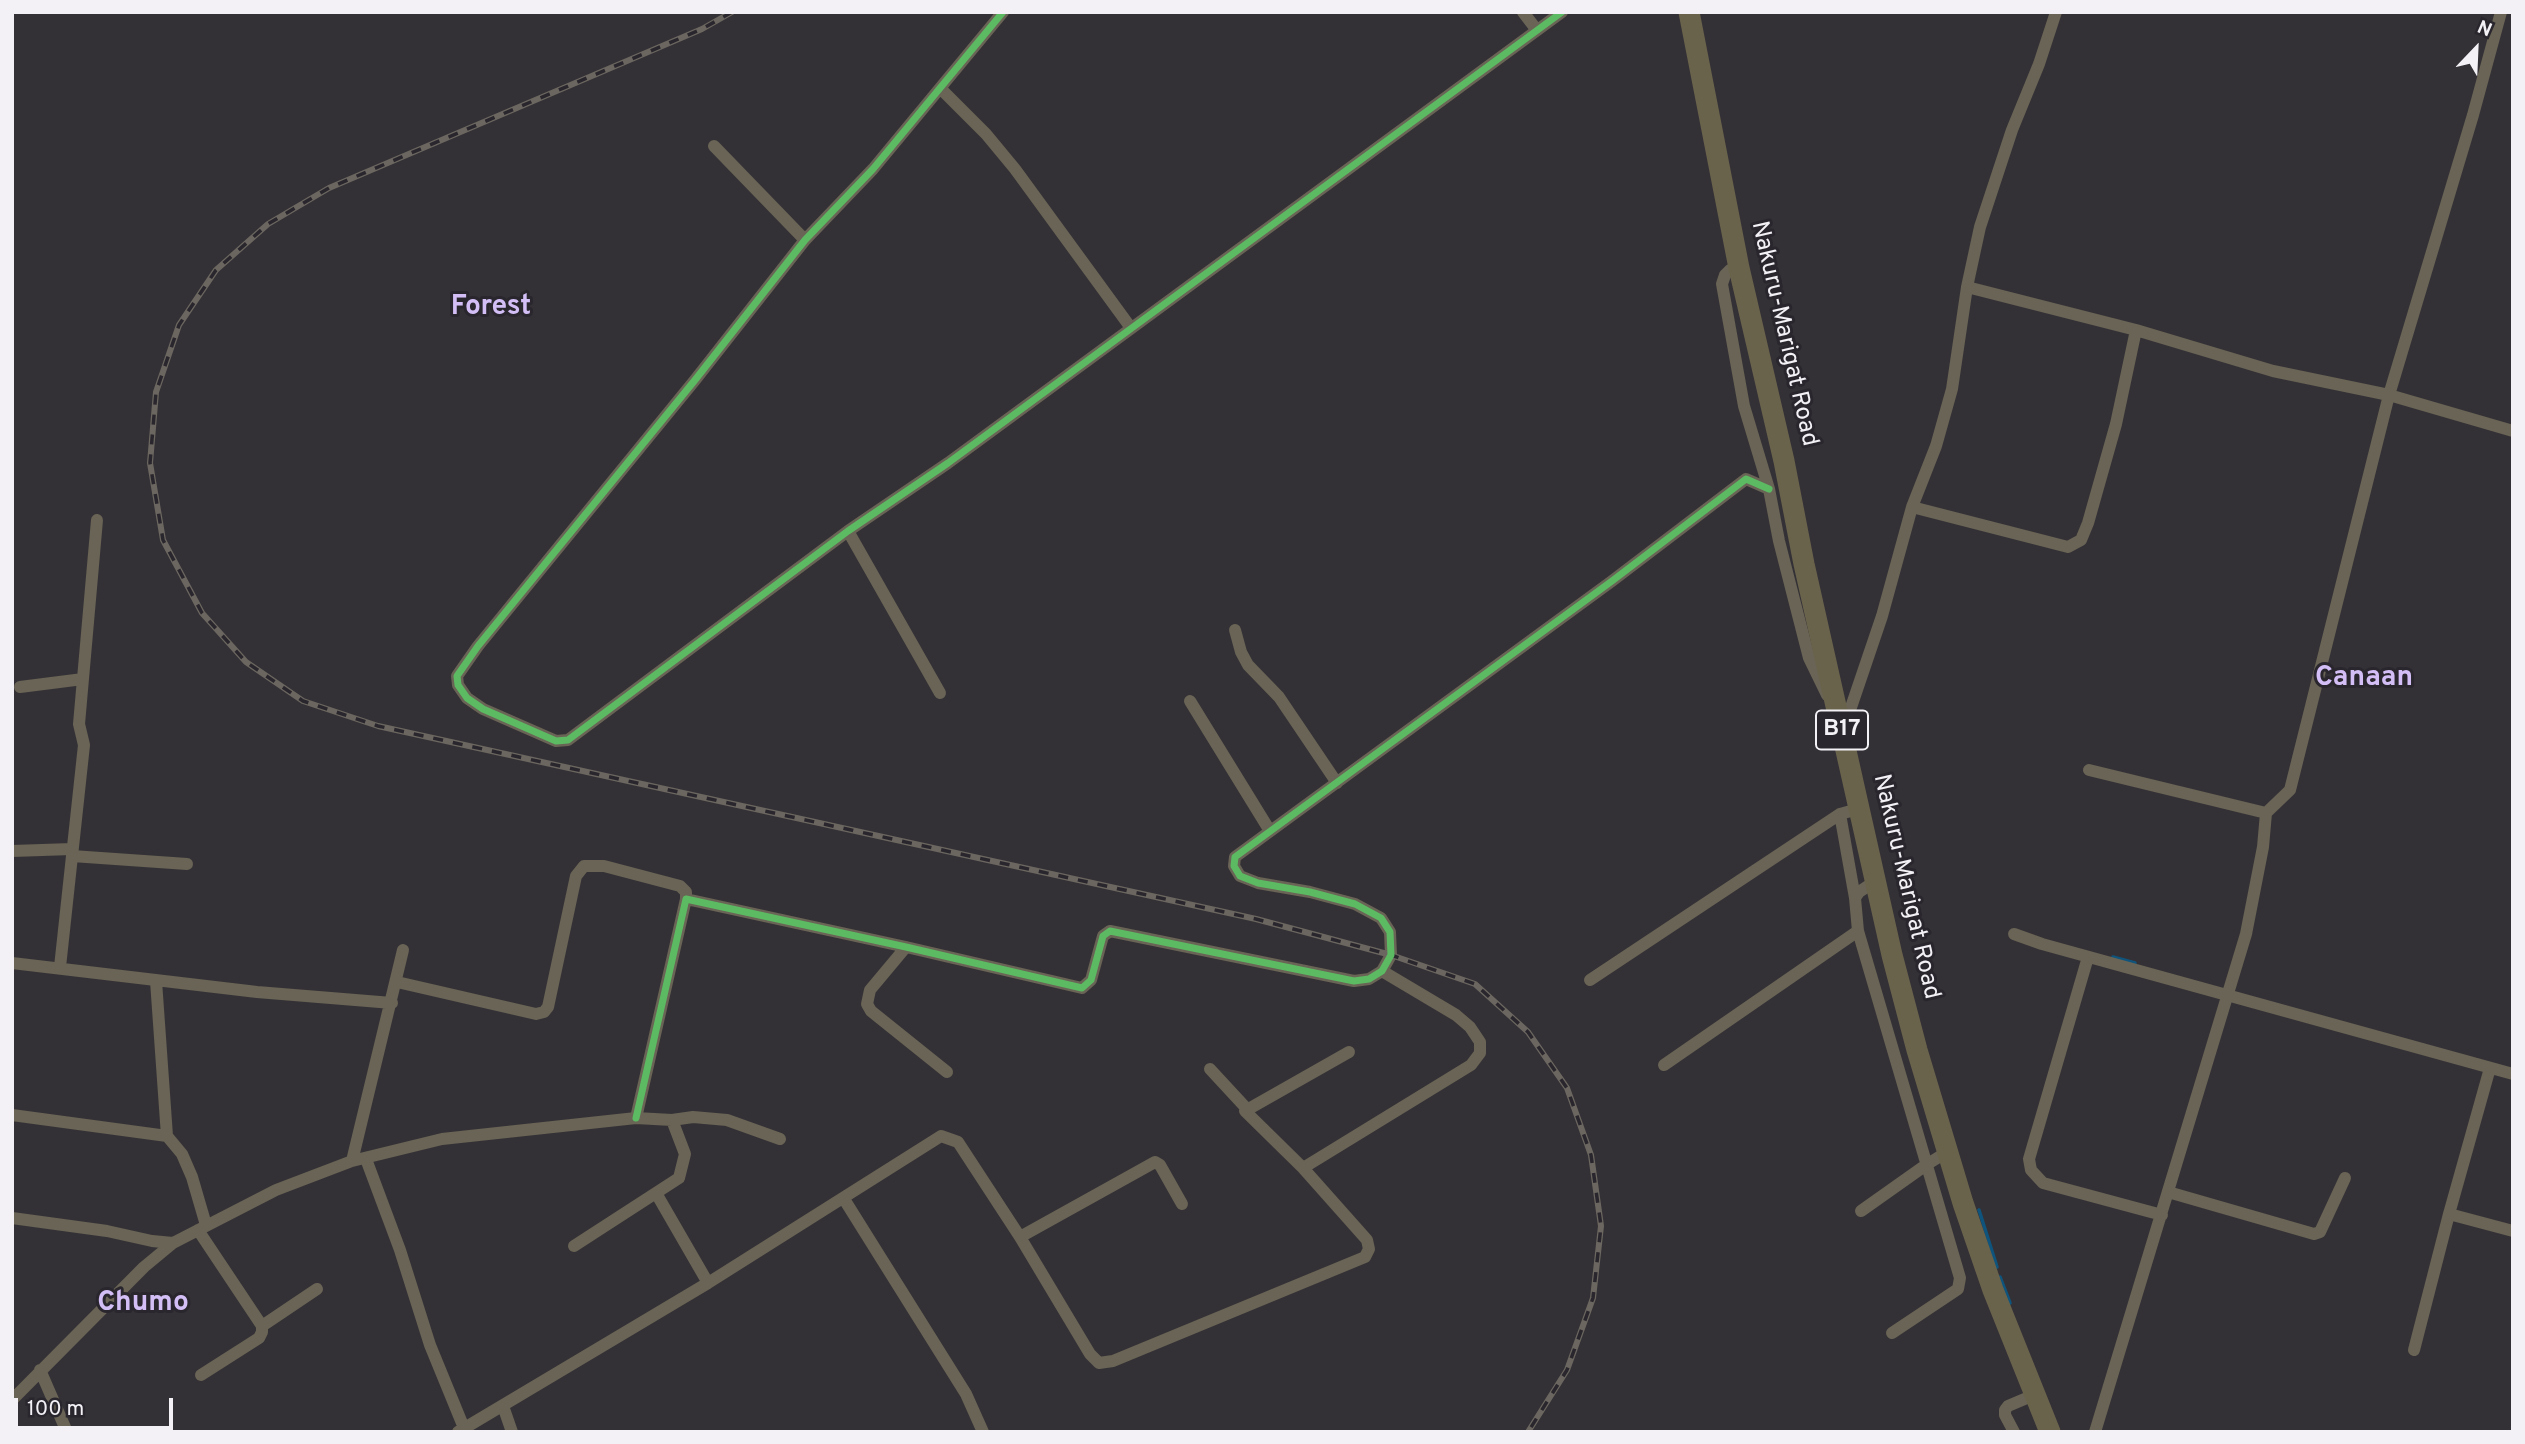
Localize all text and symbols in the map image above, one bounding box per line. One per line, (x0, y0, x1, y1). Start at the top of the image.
north arrow (2441, 14, 2511, 84)
text: N (2473, 16, 2495, 43)
street label: Nakuru-Marigat Road (1743, 219, 1823, 449)
district label: Forest (451, 291, 531, 325)
district label: Canaan (2315, 662, 2413, 696)
road number: B17 (1816, 710, 1868, 750)
street label: Nakuru-Marigat Road (1865, 772, 1945, 1002)
district label: Chumo (97, 1287, 189, 1321)
scale bar (18, 1384, 177, 1428)
text: 100 m (27, 1396, 84, 1423)

